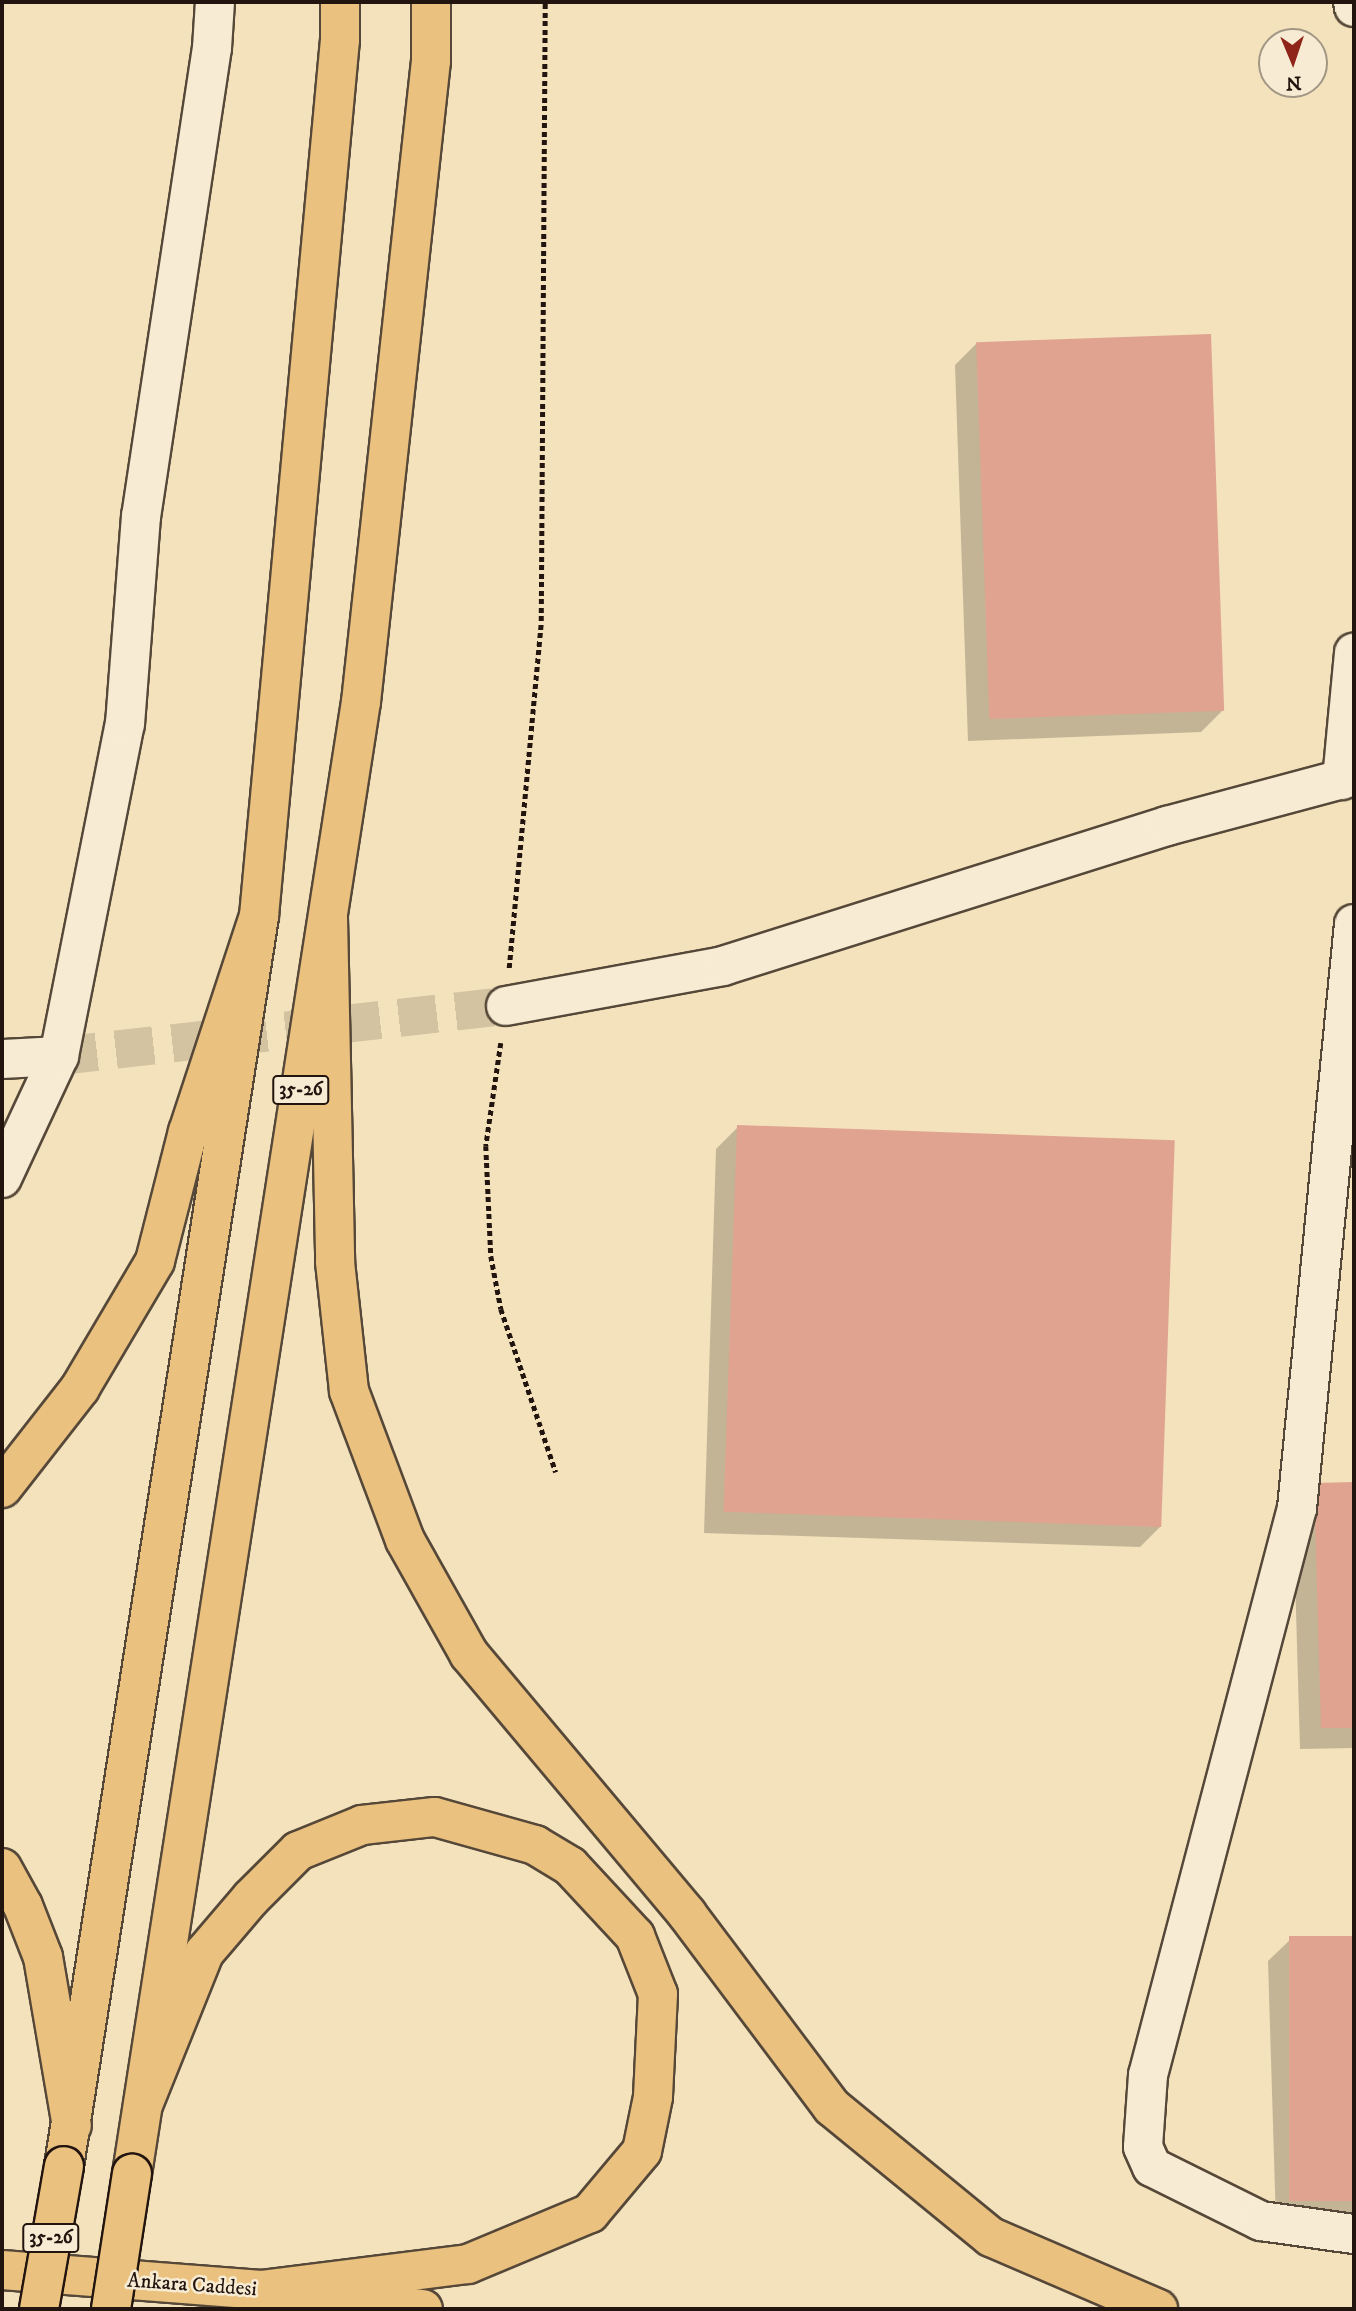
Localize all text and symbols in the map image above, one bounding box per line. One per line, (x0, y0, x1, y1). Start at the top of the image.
north arrow (1258, 28, 1328, 98)
text: N (1285, 71, 1302, 94)
road number: 35-26 (271, 1074, 331, 1106)
road number: 35-26 (21, 2222, 81, 2254)
street label: Ankara Caddesi (126, 2268, 258, 2302)

